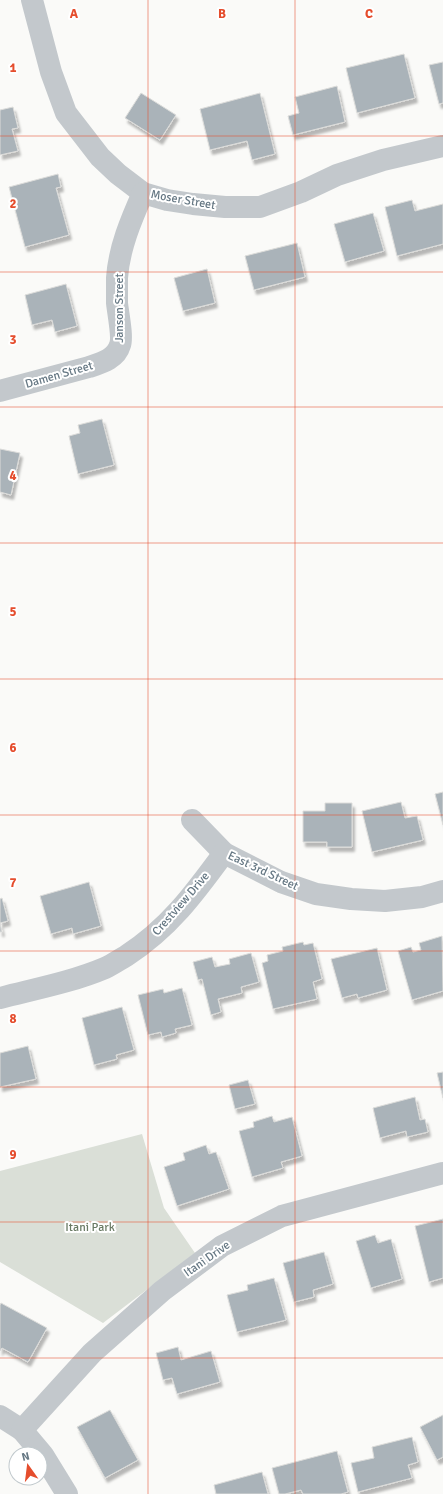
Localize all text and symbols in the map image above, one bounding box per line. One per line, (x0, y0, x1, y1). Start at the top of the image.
text: A (70, 6, 79, 22)
text: B (218, 6, 226, 22)
text: C (365, 6, 373, 22)
text: 1 (9, 60, 17, 76)
street label: Moser Street (149, 187, 217, 213)
text: 2 (9, 196, 17, 212)
street label: Janson Street (112, 273, 127, 343)
text: 3 (9, 332, 17, 348)
street label: Damen Street (23, 358, 95, 392)
text: 4 (9, 468, 17, 484)
text: 5 (9, 604, 17, 620)
text: 6 (9, 740, 17, 756)
street label: East 3rd Street (225, 848, 301, 894)
street label: Crestview Drive (149, 869, 213, 939)
text: 7 (9, 875, 17, 891)
text: 8 (9, 1011, 17, 1027)
text: 9 (9, 1147, 17, 1163)
park label: Itani Park (65, 1220, 115, 1235)
street label: Itani Drive (181, 1238, 233, 1280)
north arrow (8, 1446, 48, 1486)
text: N (20, 1450, 31, 1464)

